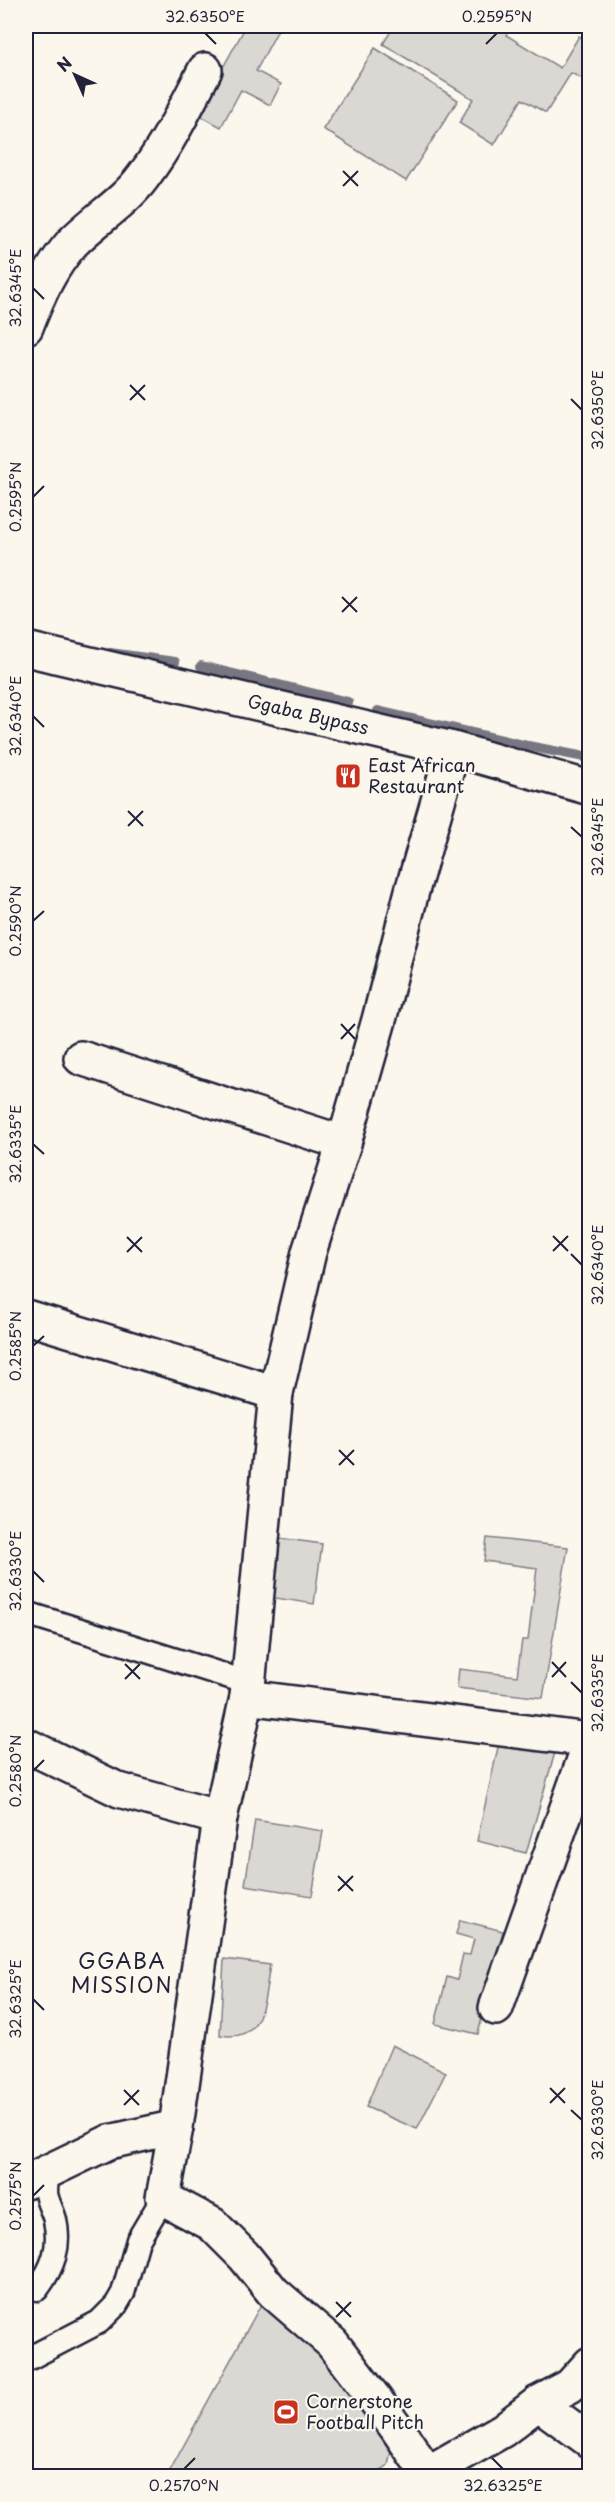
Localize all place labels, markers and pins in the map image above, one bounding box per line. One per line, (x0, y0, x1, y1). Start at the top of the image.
place label: East African Restaurant (368, 751, 476, 799)
restaurant icon: East African Restaurant (333, 761, 363, 791)
place label: Cornerstone Football Pitch (306, 2387, 424, 2435)
sports icon: Cornerstone Football Pitch (271, 2397, 301, 2427)

